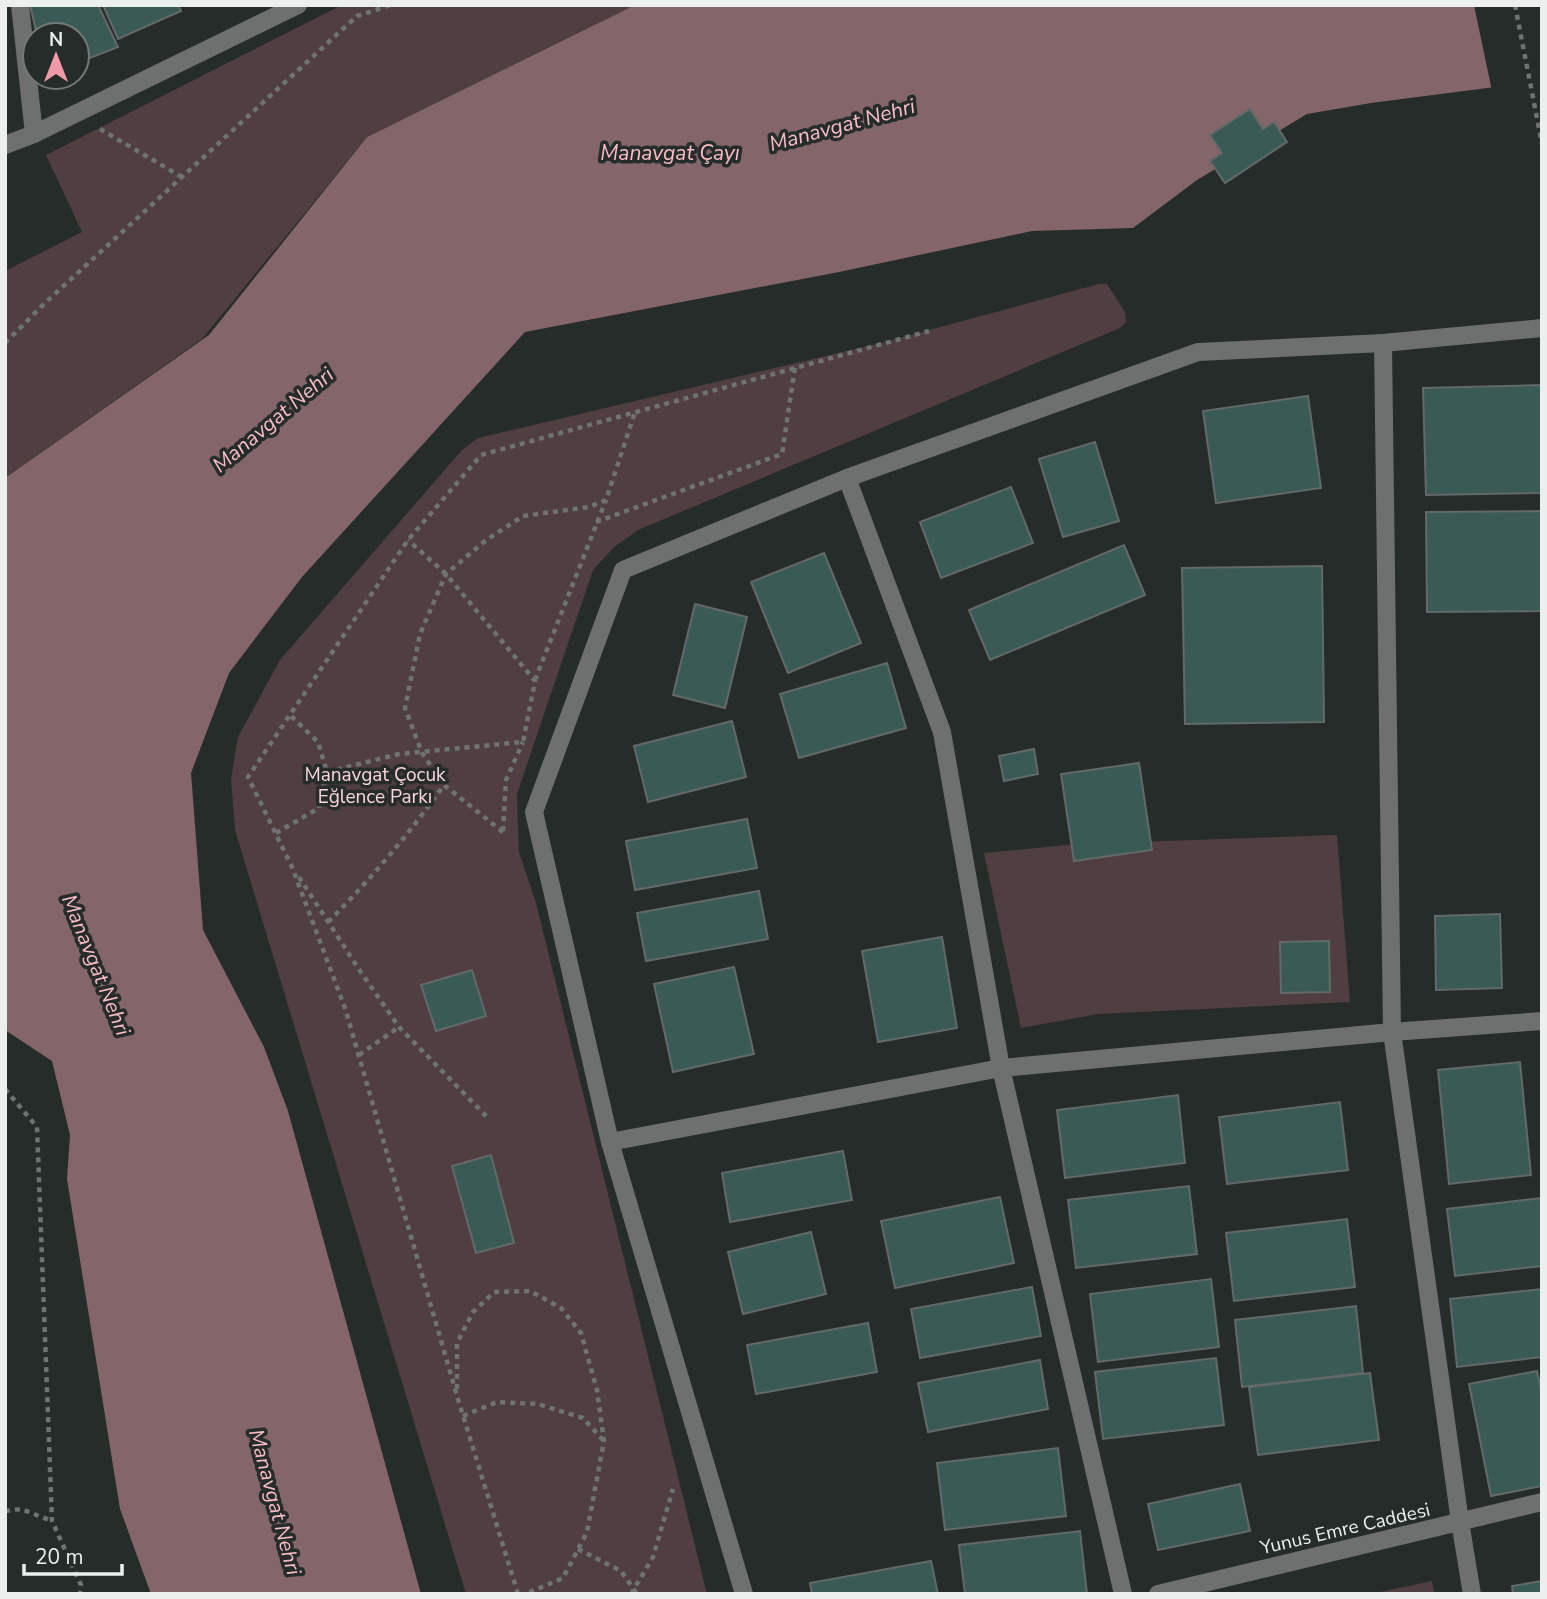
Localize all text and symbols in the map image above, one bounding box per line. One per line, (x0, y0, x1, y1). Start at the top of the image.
north arrow (21, 21, 91, 91)
text: N (49, 27, 63, 53)
water label: Manavgat Nehri (766, 92, 919, 158)
water label: Manavgat Çayı (600, 139, 740, 167)
water label: Manavgat Nehri (207, 360, 340, 479)
park label: Manavgat Çocuk Eğlence Parkı (304, 762, 446, 810)
water label: Manavgat Nehri (55, 890, 137, 1041)
water label: Manavgat Nehri (242, 1426, 308, 1579)
street label: Yunus Emre Caddesi (1257, 1497, 1433, 1561)
scale bar (24, 1532, 122, 1576)
text: 20 m (35, 1543, 84, 1571)

